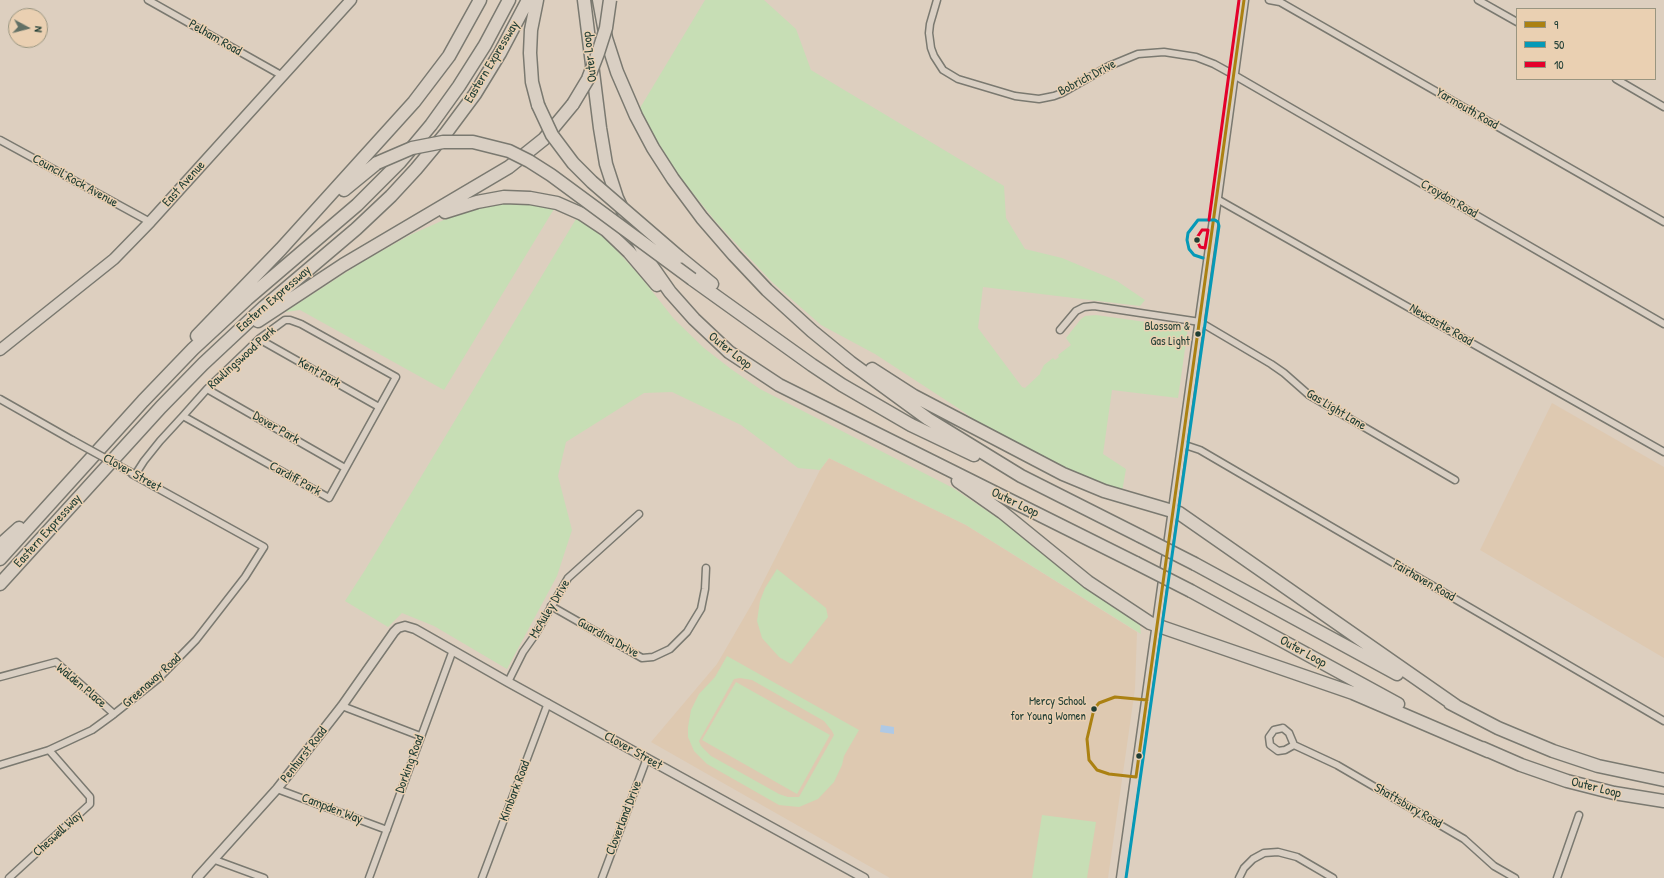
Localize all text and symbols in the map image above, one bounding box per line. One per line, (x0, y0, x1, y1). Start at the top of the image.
north arrow (8, 8, 48, 48)
legend (1516, 8, 1656, 80)
text: 9 (1554, 16, 1558, 33)
street label: Pelham Road (186, 17, 244, 59)
street label: Eastern Expressway (461, 18, 523, 106)
text: N (32, 26, 46, 33)
street label: Outer Loop (579, 31, 601, 83)
text: 50 (1554, 36, 1564, 53)
street label: Bobrich Drive (1055, 56, 1119, 100)
text: 10 (1554, 56, 1564, 73)
street label: Yarmouth Road (1433, 85, 1501, 133)
street label: Council Rock Avenue (30, 151, 120, 211)
street label: East Avenue (159, 158, 209, 210)
street label: Croydon Road (1418, 176, 1480, 222)
unlabelled marker (1192, 235, 1202, 245)
street label: Eastern Expressway (234, 263, 314, 335)
street label: Newcastle Road (1407, 301, 1475, 349)
place label: Blossom & Gas Light (1145, 320, 1190, 348)
street label: Rawlingswood Park (205, 323, 279, 393)
street label: Outer Loop (705, 329, 755, 373)
marker: Blossom & Gas Light (1193, 329, 1203, 339)
street label: Kent Park (295, 354, 343, 392)
street label: Gas Light Lane (1303, 386, 1369, 434)
street label: Dover Park (250, 408, 302, 448)
street label: Clover Street (100, 451, 164, 495)
street label: Cardiff Park (266, 458, 324, 500)
street label: Outer Loop (989, 485, 1041, 521)
street label: Eastern Expressway (11, 491, 85, 571)
street label: Fairhaven Road (1390, 557, 1458, 605)
street label: McAuley Drive (526, 577, 574, 641)
street label: Guardina Drive (575, 615, 641, 661)
street label: Outer Loop (1277, 633, 1329, 671)
street label: Greenaway Road (119, 651, 185, 711)
street label: Walden Place (53, 661, 109, 711)
place label: Mercy School for Young Women (1010, 695, 1086, 723)
marker: Mercy School for Young Women (1089, 704, 1099, 714)
street label: Penhurst Road (277, 724, 331, 786)
street label: Clover Street (601, 729, 665, 773)
street label: Dorking Road (392, 733, 428, 795)
unlabelled marker (1134, 751, 1144, 761)
street label: Kimbark Road (496, 758, 534, 824)
street label: Outer Loop (1569, 774, 1623, 802)
street label: Cloverland Drive (603, 779, 645, 857)
street label: Shaftsbury Road (1371, 780, 1445, 832)
street label: Campden Way (299, 790, 365, 828)
street label: Cheswell Way (30, 808, 86, 860)

